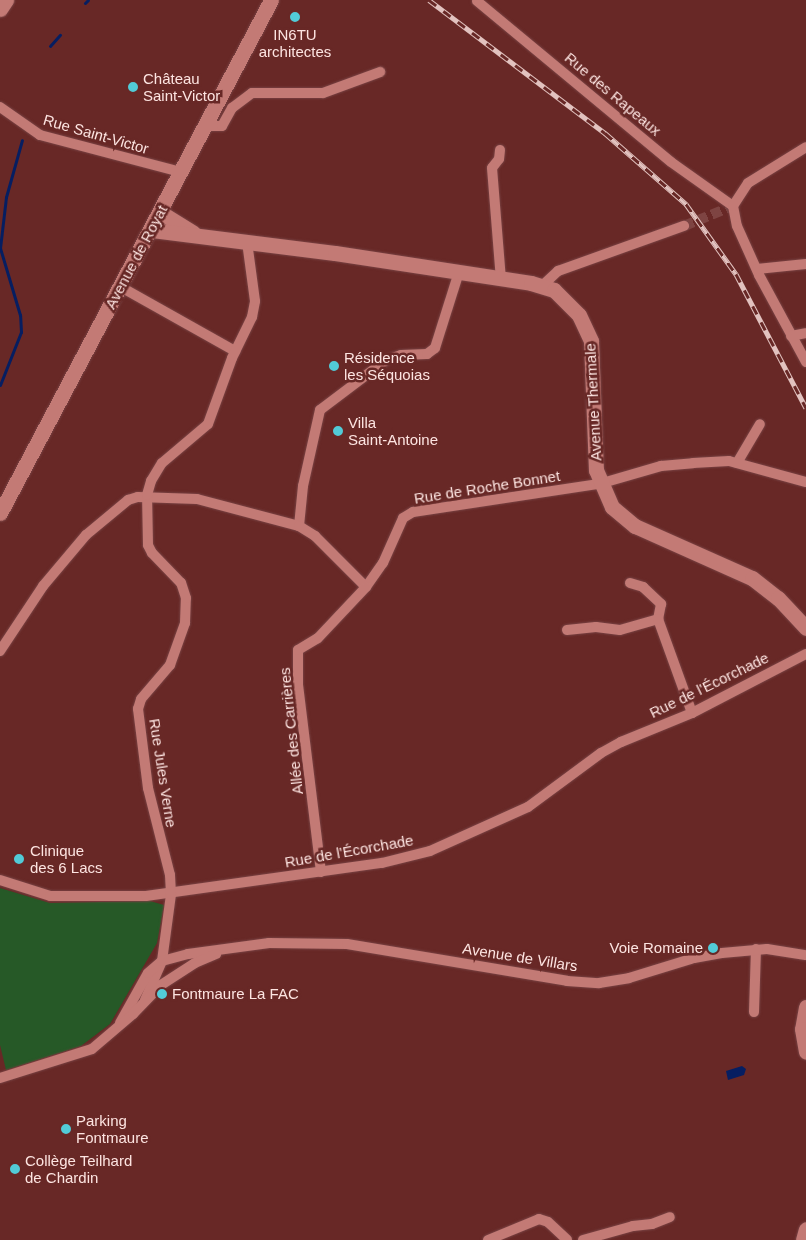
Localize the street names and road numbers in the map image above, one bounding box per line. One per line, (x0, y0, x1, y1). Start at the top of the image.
street label: Rue des Rapeaux (561, 49, 665, 139)
street label: Rue Saint-Victor (41, 110, 151, 158)
street label: Avenue de Royat (101, 202, 171, 312)
street label: Avenue Thermale (581, 343, 605, 461)
street label: Rue de Roche Bonnet (413, 467, 561, 507)
street label: Rue de l'Écorchade (646, 648, 772, 722)
street label: Allée des Carrières (275, 667, 307, 795)
street label: Rue Jules Verne (146, 717, 180, 829)
street label: Rue de l'Écorchade (283, 831, 415, 871)
street label: Avenue de Villars (461, 939, 579, 975)

